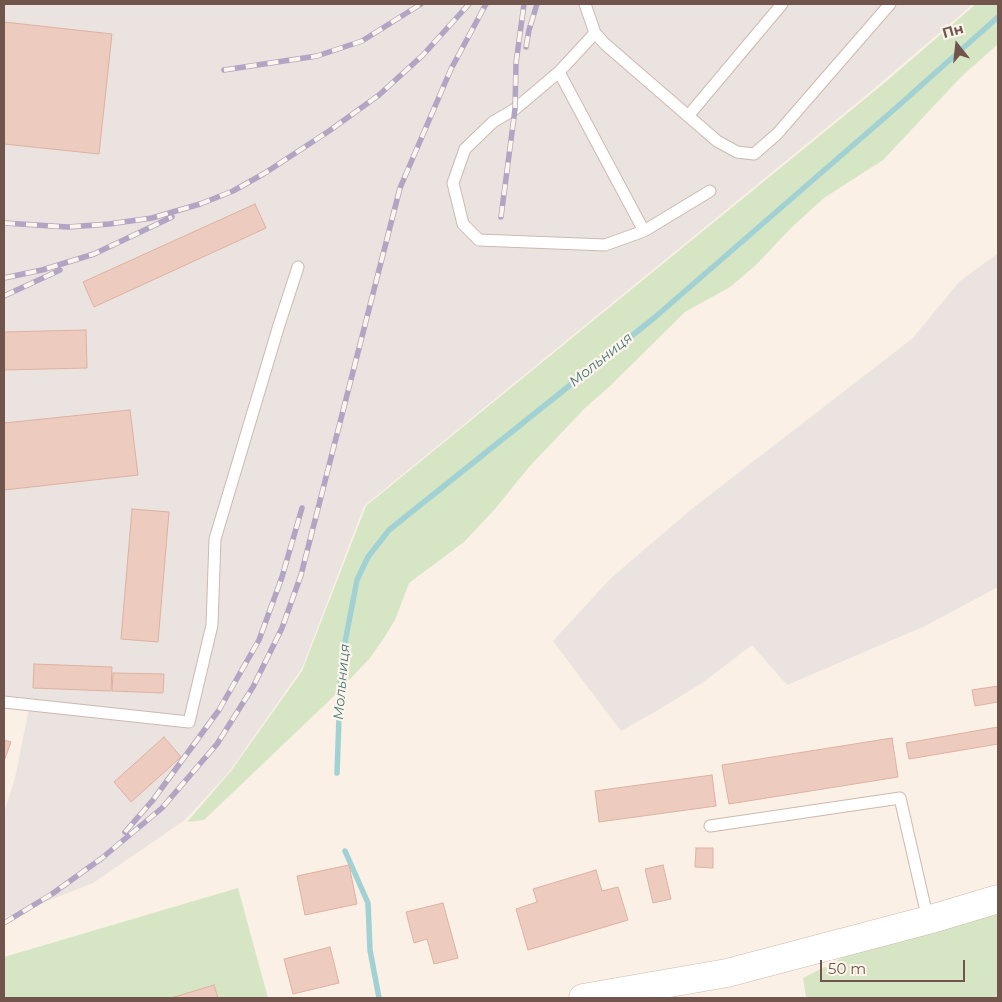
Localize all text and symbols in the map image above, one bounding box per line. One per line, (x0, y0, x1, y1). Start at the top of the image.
text: Пн (940, 19, 965, 42)
north arrow (932, 20, 982, 70)
water label: Мольниця (566, 329, 636, 391)
water label: Мольниця (330, 643, 354, 721)
scale bar (822, 950, 967, 982)
text: 50 m (828, 959, 866, 978)

